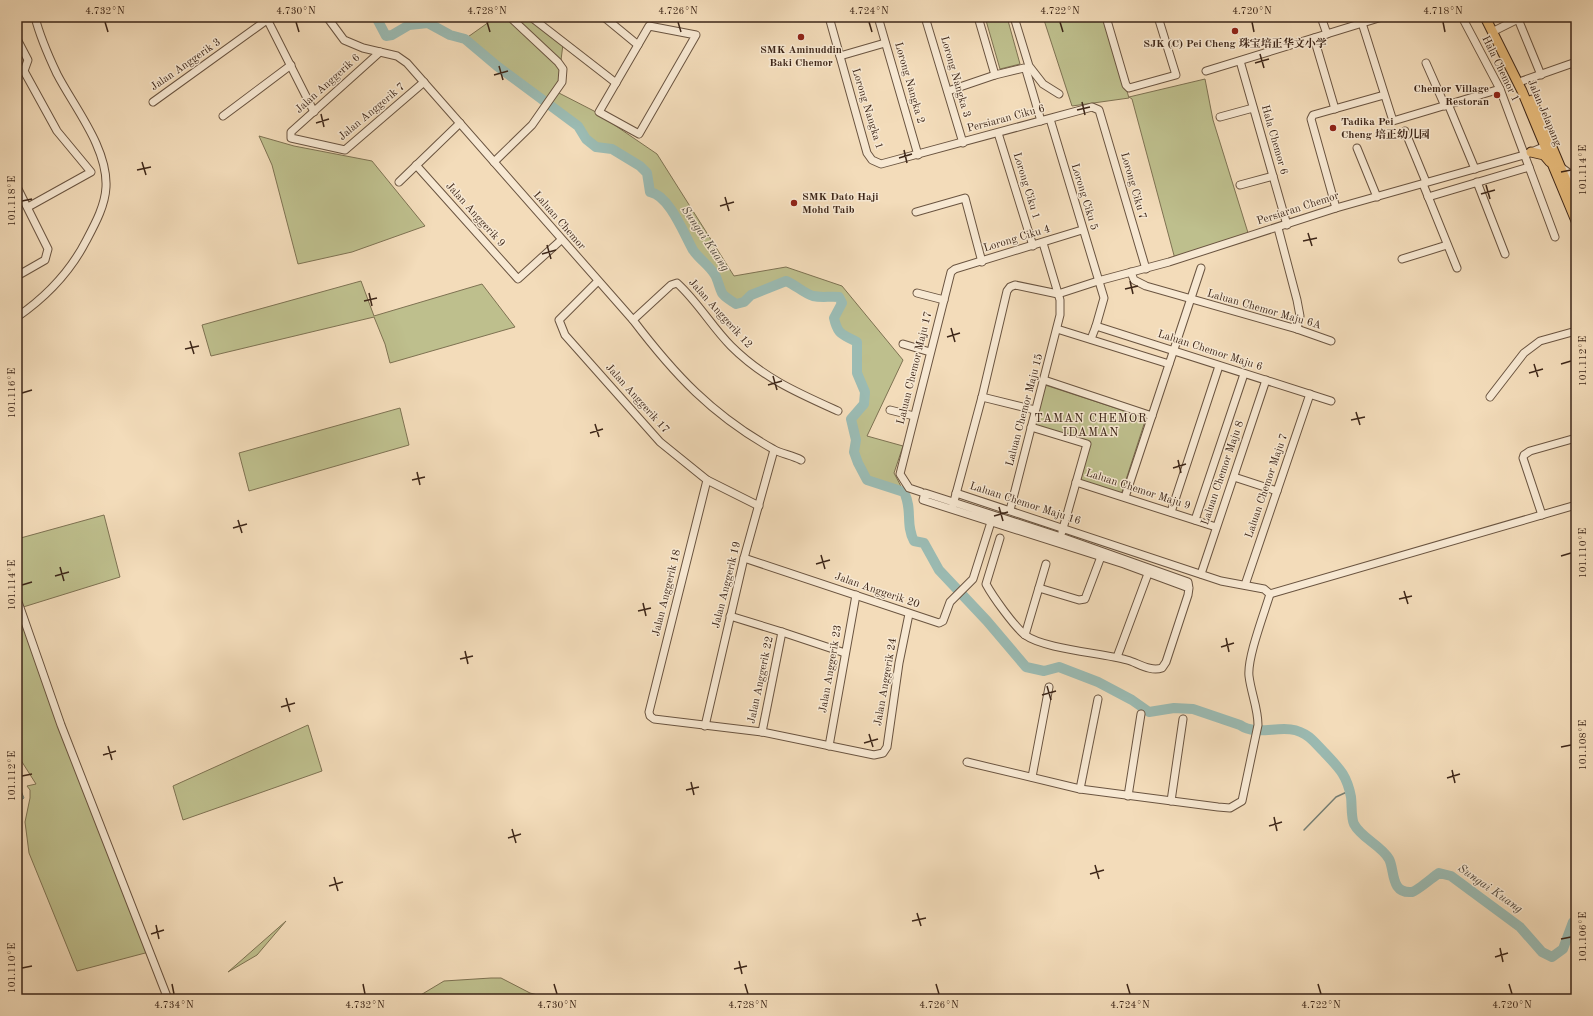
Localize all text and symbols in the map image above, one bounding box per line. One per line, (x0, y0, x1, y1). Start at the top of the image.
text: 4.732°N (85, 6, 125, 16)
text: 4.730°N (276, 6, 316, 16)
text: 4.728°N (467, 6, 507, 16)
text: 4.726°N (658, 6, 698, 16)
text: 4.724°N (849, 6, 889, 16)
text: 4.722°N (1040, 6, 1080, 16)
text: 4.720°N (1232, 6, 1272, 16)
text: 4.718°N (1423, 6, 1463, 16)
marker: SJK (C) Pei Cheng 珠宝培正华文小学 (1230, 26, 1240, 36)
marker: SMK Aminuddin Baki Chemor (796, 32, 806, 42)
street label: Hala Chemor 1 (1479, 34, 1521, 104)
street label: Lorong Nangka 3 (938, 35, 972, 119)
street label: Jalan Anggerik 3 (149, 37, 223, 93)
place label: SJK (C) Pei Cheng 珠宝培正华文小学 (1143, 37, 1327, 50)
street label: Lorong Nangka 2 (892, 41, 926, 125)
place label: SMK Aminuddin Baki Chemor (760, 45, 842, 69)
street label: Jalan Anggerik 6 (294, 52, 362, 116)
street label: Lorong Nangka 1 (849, 67, 885, 151)
street label: Jalan Jelapang (1525, 78, 1563, 148)
street label: Jalan Anggerik 7 (337, 81, 407, 143)
place label: Chemor Village Restoran (1413, 84, 1489, 108)
marker: Chemor Village Restoran (1492, 90, 1502, 100)
street label: Persiaran Ciku 6 (966, 103, 1046, 135)
street label: Hala Chemor 6 (1259, 104, 1289, 176)
place label: Tadika Pei Cheng 培正幼儿园 (1341, 117, 1430, 141)
marker: Tadika Pei Cheng 培正幼儿园 (1328, 123, 1338, 133)
text: 101.114°E (1578, 145, 1588, 195)
street label: Lorong Ciku 1 (1011, 151, 1041, 221)
street label: Lorong Ciku 7 (1118, 151, 1148, 221)
street label: Lorong Ciku 5 (1069, 162, 1099, 232)
text: 101.118°E (7, 176, 17, 226)
street label: Jalan Anggerik 9 (443, 181, 507, 249)
street label: Laluan Chemor (531, 190, 587, 253)
street label: Persiaran Chemor (1256, 190, 1341, 227)
place label: SMK Dato Haji Mohd Taib (802, 192, 878, 216)
marker: SMK Dato Haji Mohd Taib (789, 198, 799, 208)
water label: Sungai Kuang (679, 204, 731, 274)
street label: Lorong Ciku 4 (982, 224, 1052, 254)
street label: Jalan Anggerik 12 (686, 277, 754, 351)
street label: Laluan Chemor Maju 6A (1206, 288, 1323, 332)
street label: Laluan Chemor Maju 17 (896, 310, 934, 426)
street label: Laluan Chemor Maju 6 (1156, 329, 1264, 373)
text: 101.112°E (1578, 336, 1588, 386)
street label: Laluan Chemor Maju 15 (1005, 352, 1045, 468)
street label: Jalan Anggerik 17 (603, 362, 671, 436)
text: 101.116°E (7, 368, 17, 418)
district label: TAMAN CHEMOR IDAMAN (1034, 413, 1148, 439)
street label: Laluan Chemor Maju 8 (1200, 419, 1246, 527)
street label: Laluan Chemor Maju 7 (1244, 432, 1290, 540)
street label: Laluan Chemor Maju 9 (1084, 468, 1192, 512)
street label: Laluan Chemor Maju 16 (968, 481, 1082, 527)
text: 101.110°E (1578, 528, 1588, 578)
street label: Jalan Anggerik 19 (711, 540, 743, 630)
street label: Jalan Anggerik 18 (651, 548, 683, 638)
text: 101.114°E (7, 560, 17, 610)
street label: Jalan Anggerik 20 (833, 571, 921, 611)
street label: Jalan Anggerik 23 (818, 624, 844, 714)
street label: Jalan Anggerik 22 (746, 635, 776, 725)
street label: Jalan Anggerik 24 (873, 637, 899, 727)
text: 101.108°E (1578, 720, 1588, 770)
text: 101.112°E (7, 751, 17, 801)
water label: Sungai Kuang (1456, 862, 1525, 916)
text: 101.106°E (1578, 912, 1588, 962)
text: 101.110°E (7, 943, 17, 993)
text: 4.734°N (154, 1000, 194, 1010)
text: 4.732°N (345, 1000, 385, 1010)
text: 4.730°N (537, 1000, 577, 1010)
text: 4.728°N (728, 1000, 768, 1010)
text: 4.726°N (919, 1000, 959, 1010)
text: 4.724°N (1110, 1000, 1150, 1010)
text: 4.722°N (1301, 1000, 1341, 1010)
text: 4.720°N (1492, 1000, 1532, 1010)

